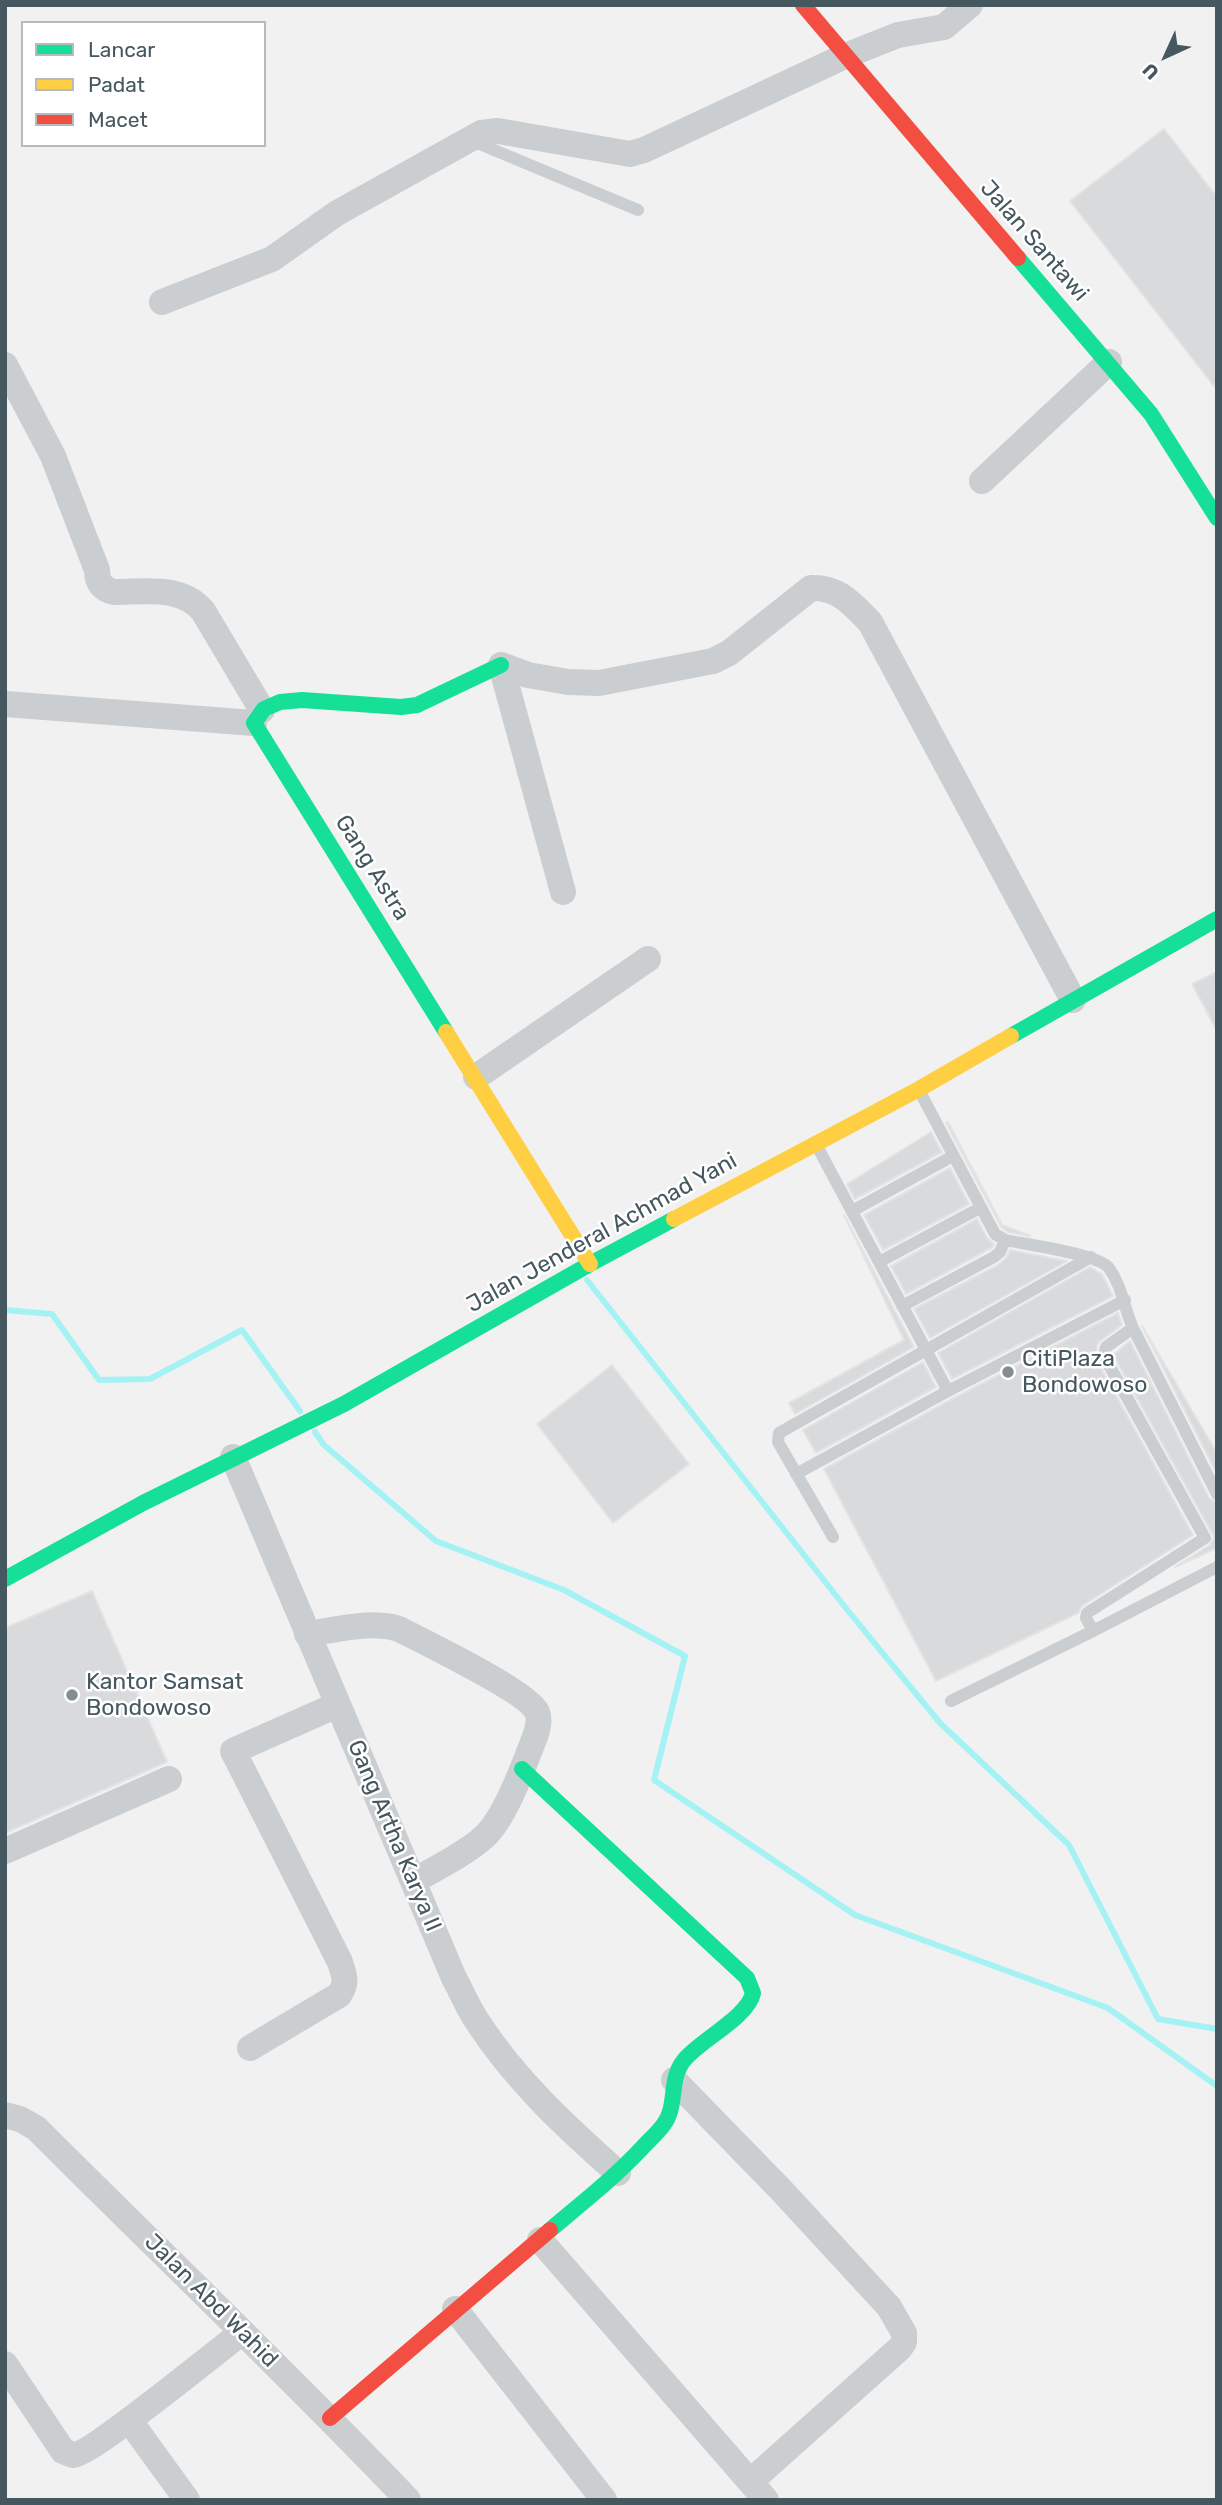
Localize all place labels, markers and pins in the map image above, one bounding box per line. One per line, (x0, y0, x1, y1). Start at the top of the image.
place label: CitiPlaza Bondowoso (1022, 1345, 1147, 1399)
marker: CitiPlaza Bondowoso (1000, 1364, 1016, 1380)
place label: Kantor Samsat Bondowoso (86, 1668, 243, 1722)
marker: Kantor Samsat Bondowoso (64, 1687, 80, 1703)

